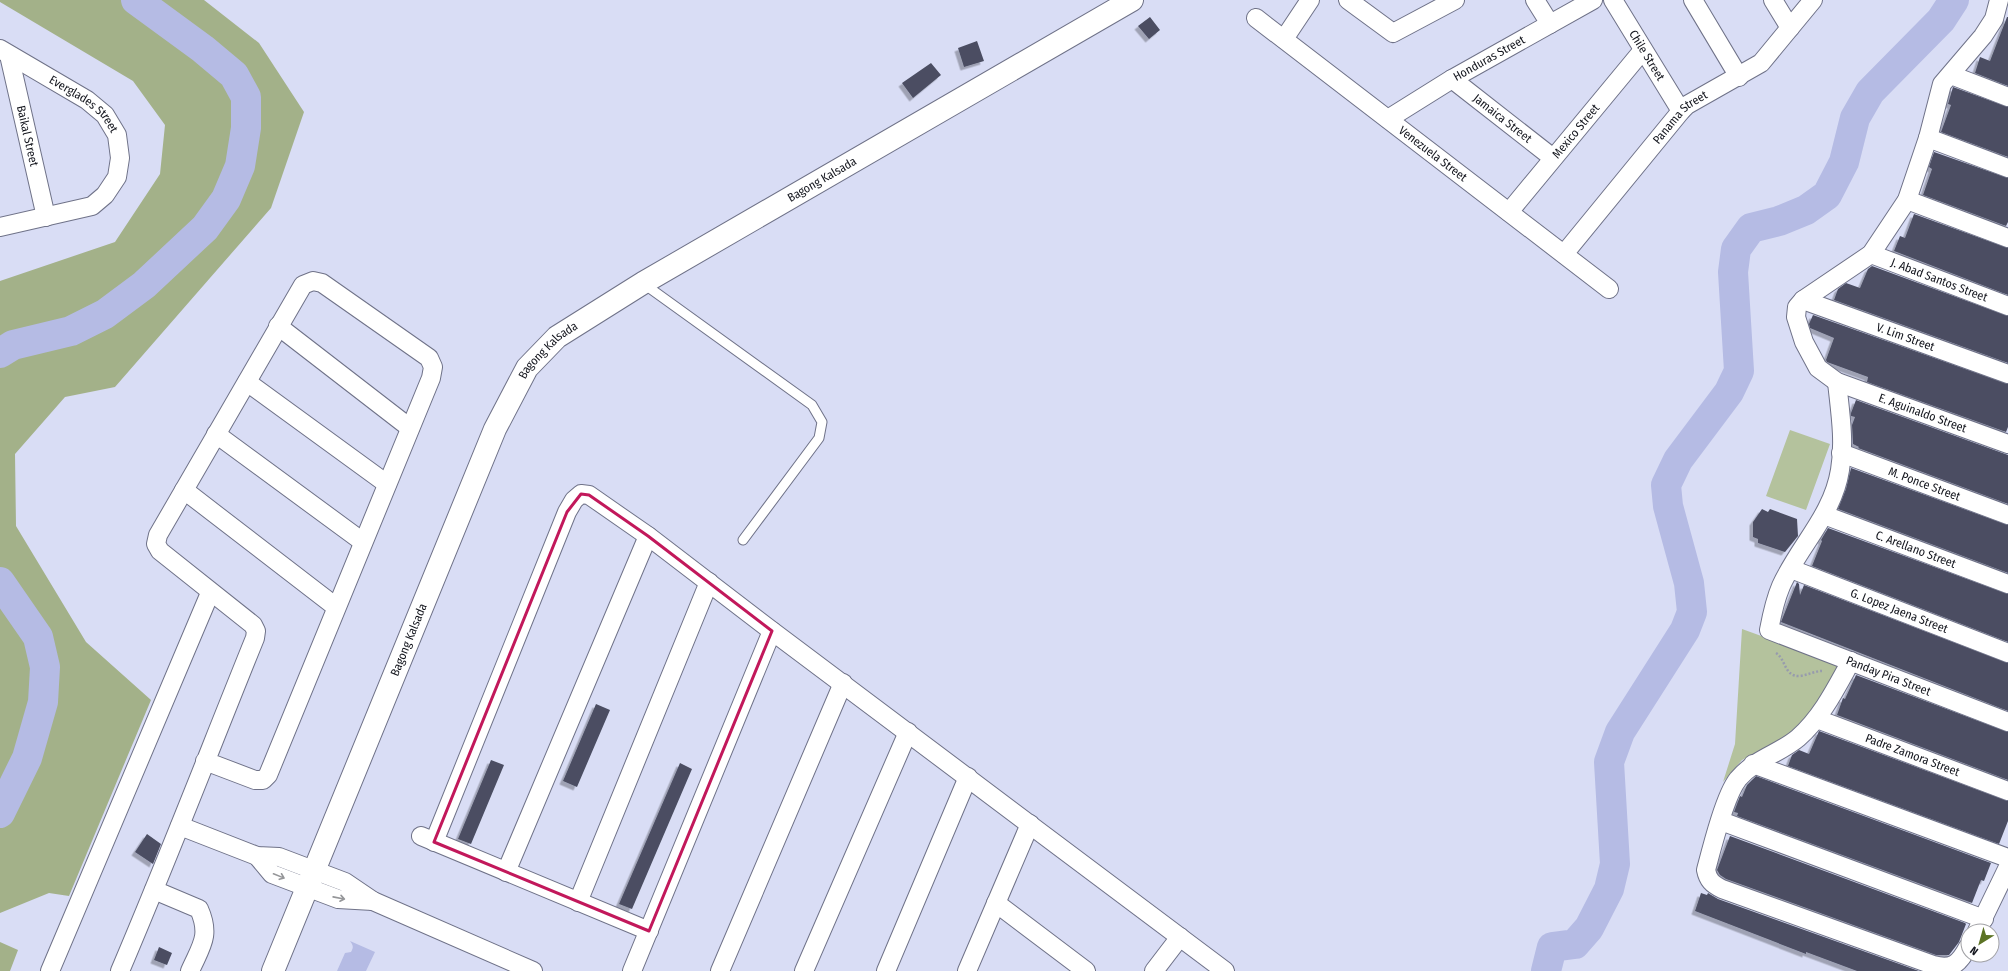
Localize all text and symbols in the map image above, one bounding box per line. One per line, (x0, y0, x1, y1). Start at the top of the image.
street label: Chile Street (1626, 28, 1668, 83)
street label: Honduras Street (1451, 33, 1527, 84)
street label: Everglades Street (47, 72, 121, 135)
street label: Panama Street (1650, 88, 1710, 147)
street label: Jamaica Street (1470, 91, 1535, 146)
street label: Mexico Street (1549, 101, 1602, 161)
street label: Baikal Street (14, 104, 41, 168)
street label: Venezuela Street (1396, 123, 1470, 184)
street label: Bagong Kalsada (785, 154, 859, 205)
street label: J. Abad Santos Street (1889, 255, 1990, 305)
street label: Bagong Kalsada (516, 319, 580, 381)
street label: V. Lim Street (1875, 320, 1937, 354)
street label: E. Aguinaldo Street (1877, 391, 1969, 435)
street label: M. Ponce Street (1886, 464, 1962, 504)
street label: C. Arellano Street (1874, 528, 1958, 571)
street label: G. Lopez Jaena Street (1849, 586, 1950, 636)
street label: Bagong Kalsada (388, 601, 430, 678)
street label: Panday Pira Street (1844, 653, 1933, 699)
street label: Padre Zamora Street (1863, 731, 1962, 779)
one-way arrow (272, 873, 284, 881)
one-way arrow (332, 895, 345, 903)
north arrow (1960, 923, 2000, 963)
text: N (1968, 943, 1981, 958)

